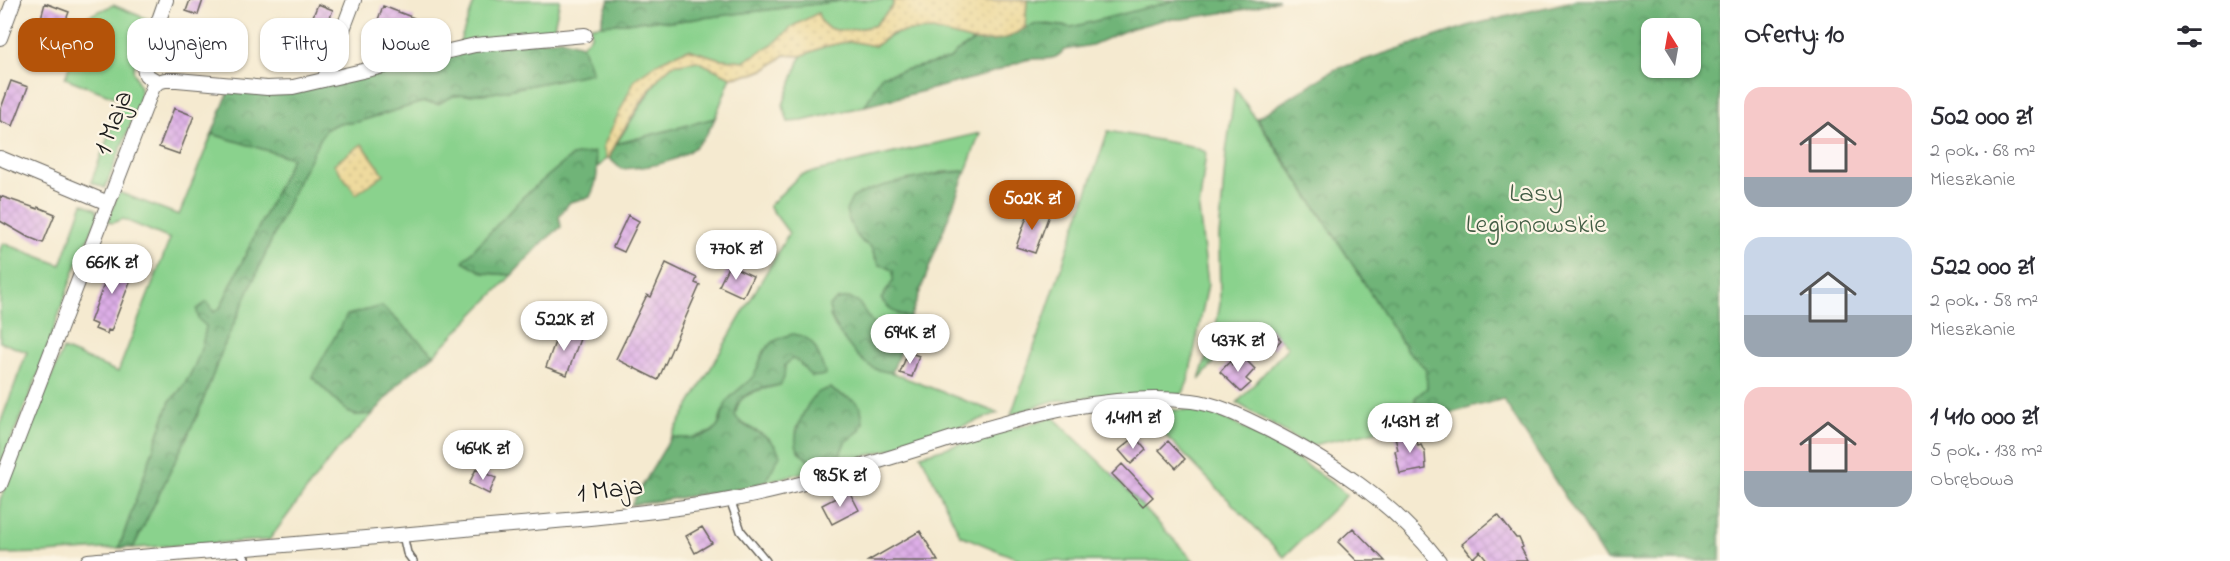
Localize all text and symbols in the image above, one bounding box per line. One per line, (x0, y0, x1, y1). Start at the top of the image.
text: Oferty: 10 (1744, 17, 1844, 55)
chip: Kupno (18, 18, 115, 72)
chip: Wynajem (127, 18, 248, 72)
chip: Filtry (260, 18, 349, 72)
chip: Nowe (361, 18, 451, 72)
north arrow (1641, 18, 1701, 78)
map controls (1641, 18, 1701, 78)
icon: filters (2173, 20, 2206, 53)
street label: 1 Maja (84, 85, 144, 161)
text: 502 000 zł (1930, 99, 2033, 137)
icon: home (1792, 111, 1864, 183)
text: 2 pok. · 68 m² (1930, 137, 2035, 166)
text: Mieszkanie (1930, 166, 2015, 195)
park label: Lasy Legionowskie (1466, 175, 1607, 245)
pin: 502K zł (977, 180, 1087, 231)
text: 502K zł (1003, 185, 1061, 214)
pin: 770K zł (681, 230, 791, 281)
text: 770K zł (710, 235, 762, 264)
pin: 661K zł (57, 244, 167, 295)
text: 661K zł (86, 249, 138, 278)
text: 522 000 zł (1930, 249, 2034, 287)
icon: home (1792, 261, 1864, 333)
text: 2 pok. · 58 m² (1930, 287, 2038, 316)
pin: 522K zł (509, 301, 619, 352)
text: 522K zł (535, 306, 593, 335)
pin: 694K zł (855, 314, 965, 365)
text: Mieszkanie (1930, 316, 2015, 345)
text: 694K zł (885, 319, 935, 348)
pin: 437K zł (1183, 322, 1293, 373)
text: 437K zł (1212, 327, 1264, 356)
pin: 1.41M zł (1071, 399, 1195, 450)
text: 1 410 000 zł (1930, 399, 2038, 437)
pin: 1.43M zł (1348, 403, 1472, 454)
text: 1.41M zł (1105, 404, 1161, 433)
text: 1.43M zł (1382, 408, 1439, 437)
icon: home (1792, 411, 1864, 483)
pin: 464K zł (428, 430, 538, 481)
text: 464K zł (457, 435, 509, 464)
text: 5 pok. · 138 m² (1930, 437, 2043, 466)
pin: 985K zł (785, 457, 895, 508)
text: 985K zł (814, 462, 866, 491)
text: Obrębowa (1930, 466, 2014, 495)
street label: 1 Maja (575, 468, 645, 514)

